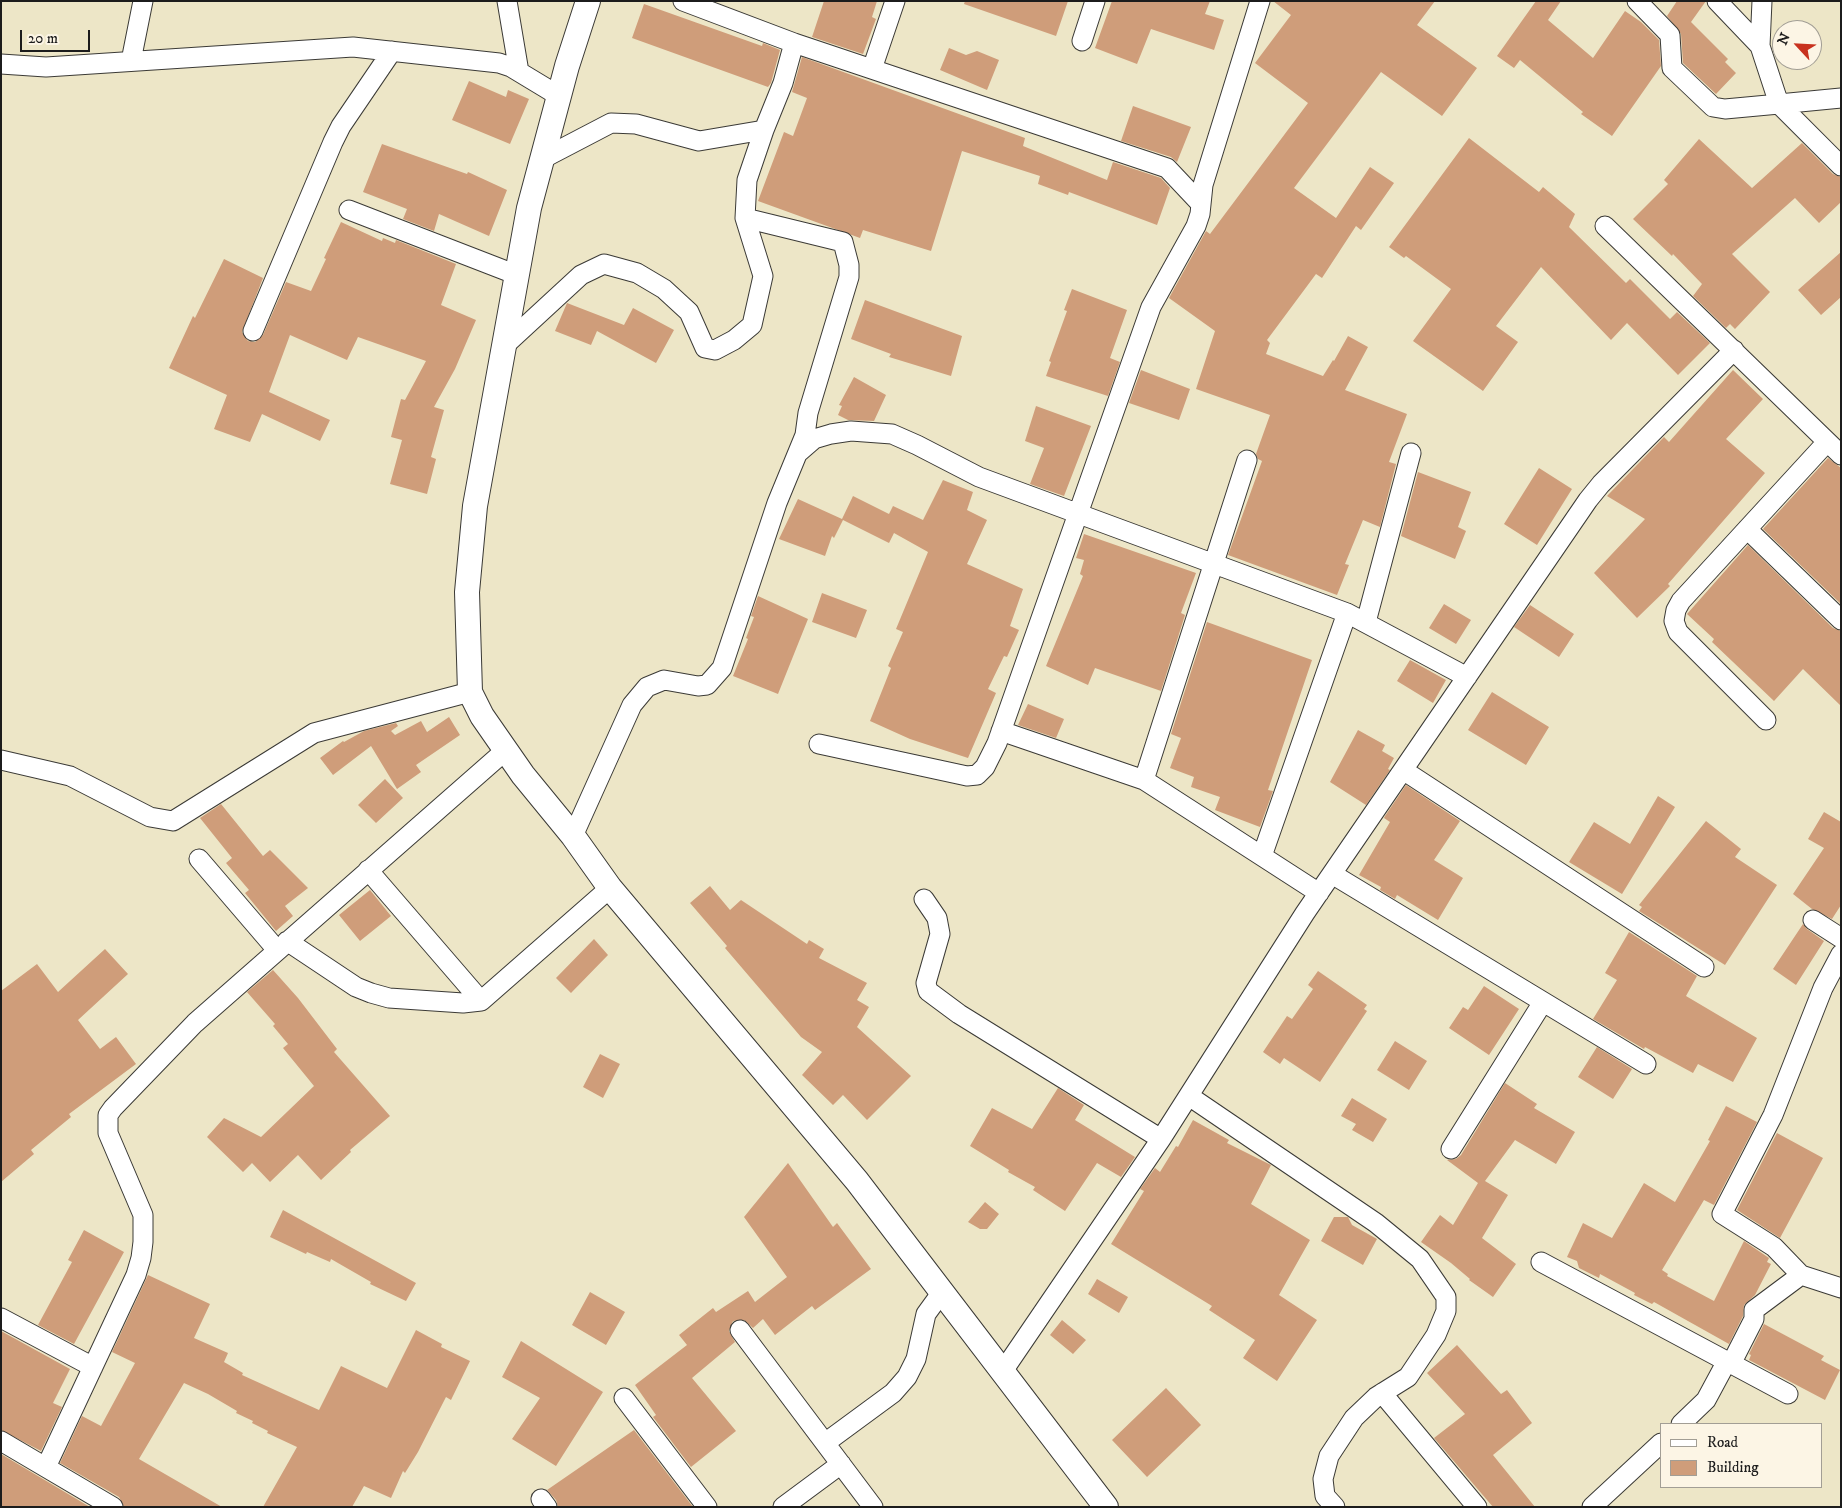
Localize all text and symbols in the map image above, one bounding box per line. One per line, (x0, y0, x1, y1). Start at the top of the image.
scale bar (22, 20, 92, 52)
north arrow (1772, 20, 1822, 70)
text: 20 m (28, 29, 58, 48)
text: N (1774, 30, 1795, 48)
legend (1660, 1423, 1822, 1488)
text: Road (1707, 1433, 1738, 1452)
text: Building (1707, 1458, 1759, 1477)

